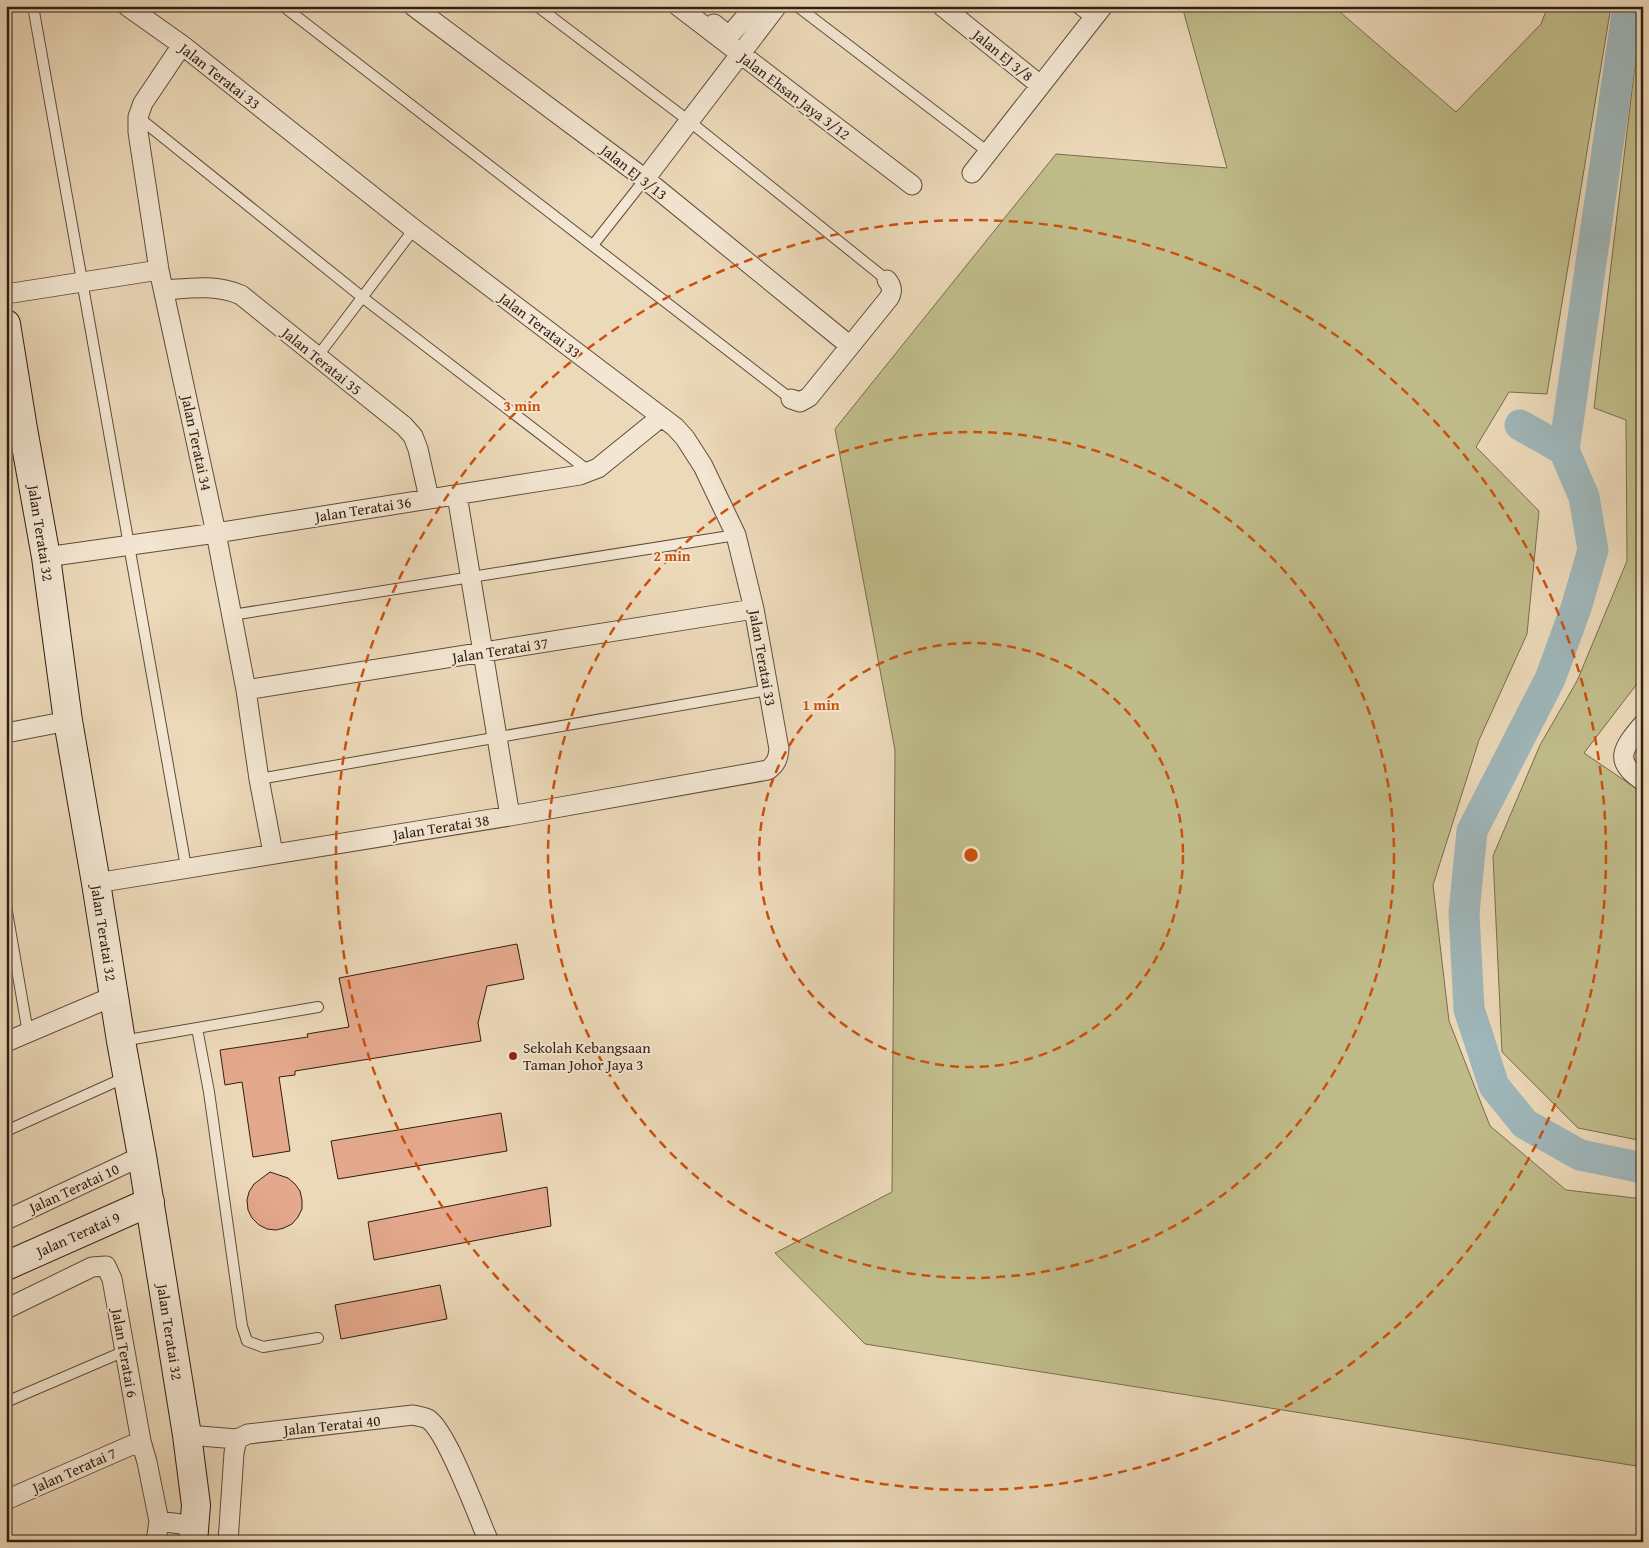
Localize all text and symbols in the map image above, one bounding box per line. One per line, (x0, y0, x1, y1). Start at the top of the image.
street label: Jalan EJ 3/8 (967, 23, 1038, 86)
street label: Jalan Teratai 33 (174, 37, 265, 114)
street label: Jalan Ehsan Jaya 3/12 (734, 46, 855, 145)
street label: Jalan EJ 3/13 (595, 138, 672, 205)
street label: Jalan Teratai 33 (493, 286, 585, 363)
street label: Jalan Teratai 35 (276, 321, 366, 400)
street label: Jalan Teratai 34 (176, 391, 217, 493)
text: 3 min (503, 395, 541, 416)
street label: Jalan Teratai 32 (23, 481, 59, 583)
street label: Jalan Teratai 36 (311, 491, 413, 527)
text: 2 min (653, 545, 691, 566)
street label: Jalan Teratai 33 (744, 606, 782, 708)
street label: Jalan Teratai 37 (448, 632, 550, 668)
text: 1 min (802, 694, 840, 715)
street label: Jalan Teratai 38 (389, 809, 491, 845)
centre of rings (962, 846, 980, 864)
street label: Jalan Teratai 32 (86, 881, 122, 983)
place label: Sekolah Kebangsaan Taman Johor Jaya 3 (523, 1037, 651, 1075)
marker: Sekolah Kebangsaan Taman Johor Jaya 3 (507, 1050, 519, 1062)
street label: Jalan Teratai 10 (24, 1158, 122, 1219)
street label: Jalan Teratai 9 (31, 1206, 123, 1263)
street label: Jalan Teratai 32 (152, 1280, 188, 1382)
street label: Jalan Teratai 6 (107, 1305, 143, 1399)
street label: Jalan Teratai 40 (281, 1409, 381, 1441)
street label: Jalan Teratai 7 (27, 1442, 119, 1499)

